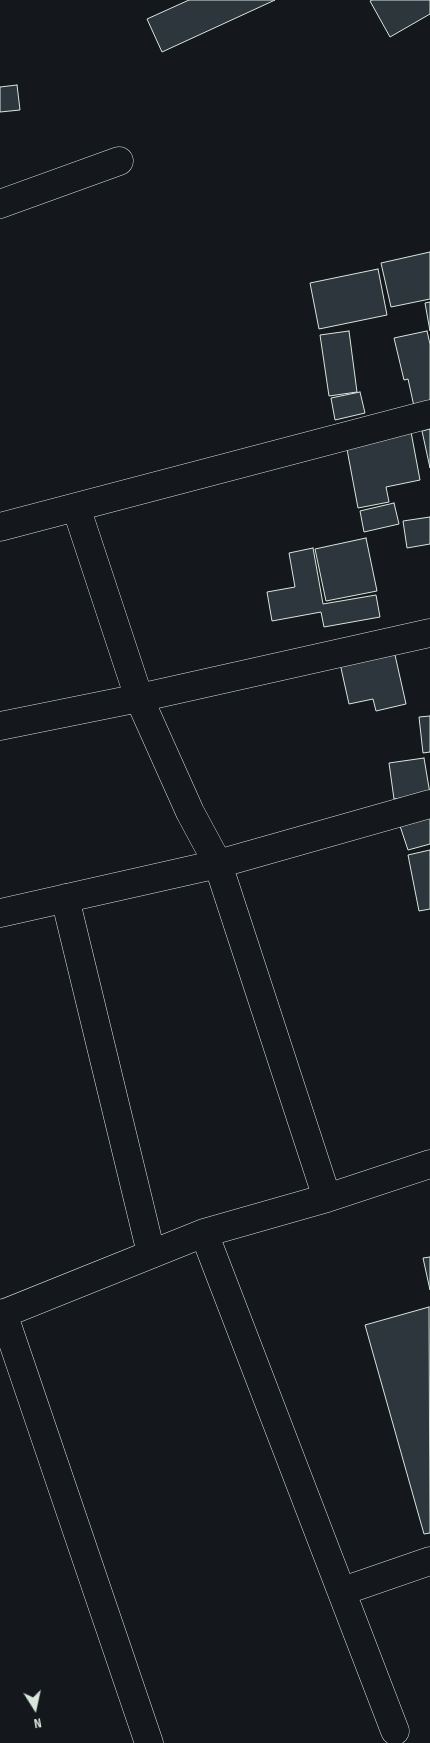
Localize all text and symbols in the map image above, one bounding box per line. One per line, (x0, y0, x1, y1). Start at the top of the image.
north arrow (10, 1683, 60, 1733)
text: N (33, 1714, 43, 1732)

